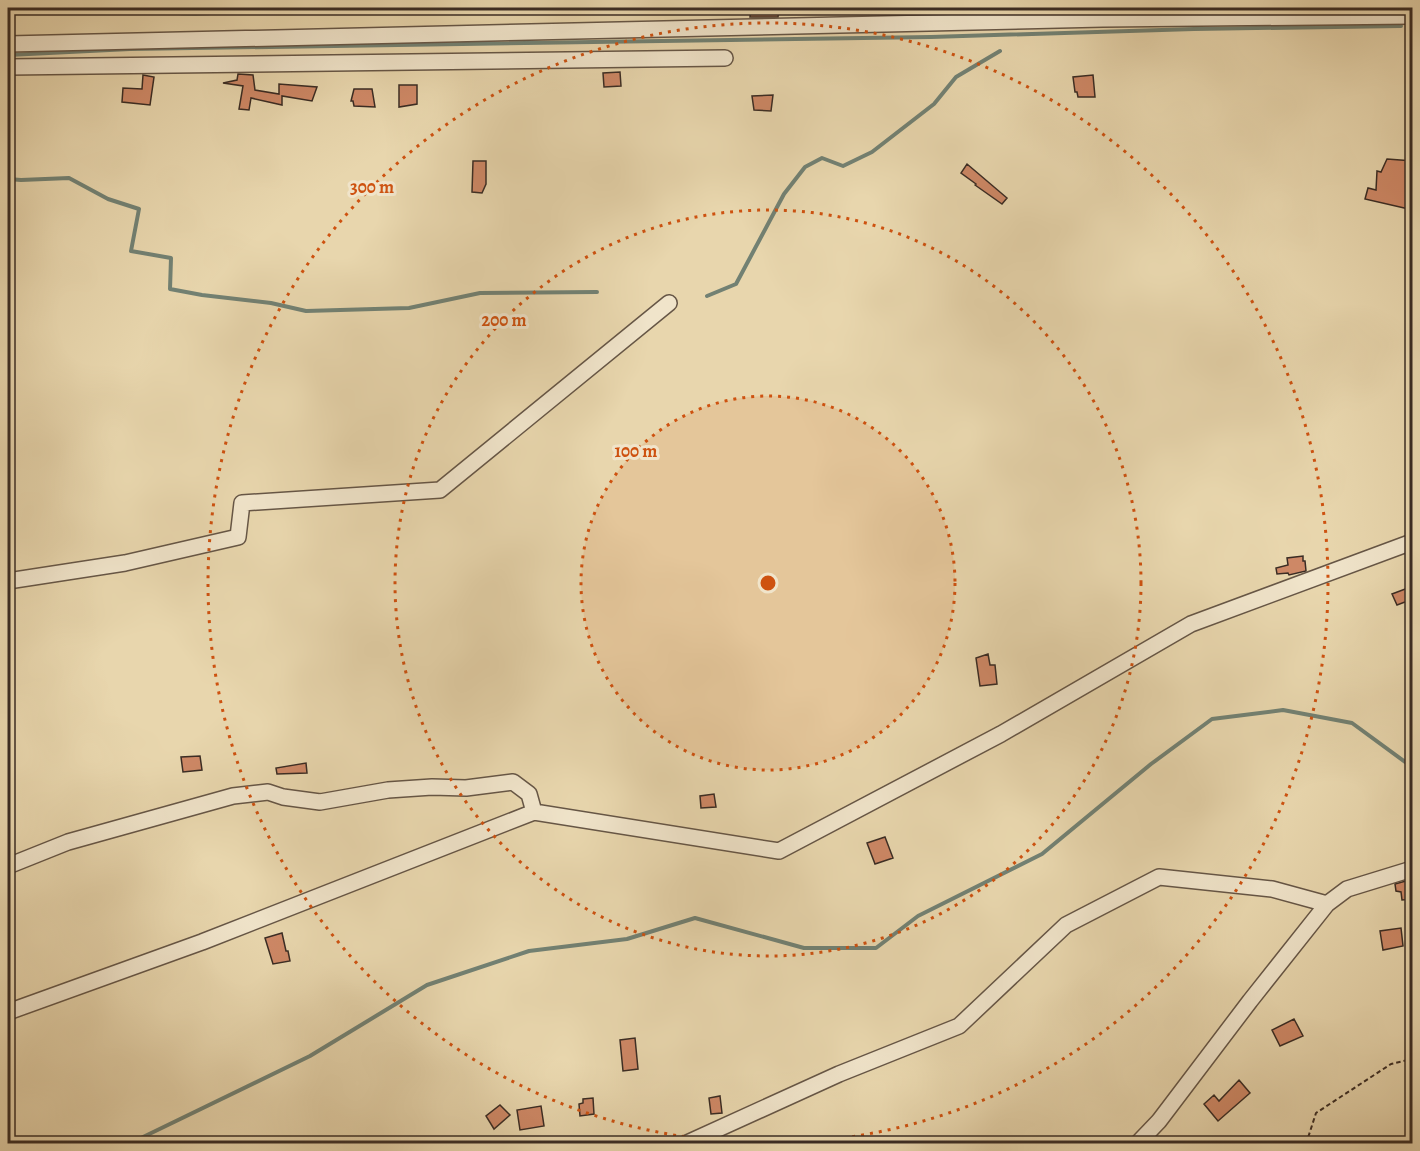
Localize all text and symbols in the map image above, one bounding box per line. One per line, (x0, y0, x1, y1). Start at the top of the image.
text: 300 m (350, 175, 394, 199)
text: 200 m (481, 308, 527, 332)
text: 100 m (615, 439, 657, 463)
centre of rings (758, 573, 778, 593)

